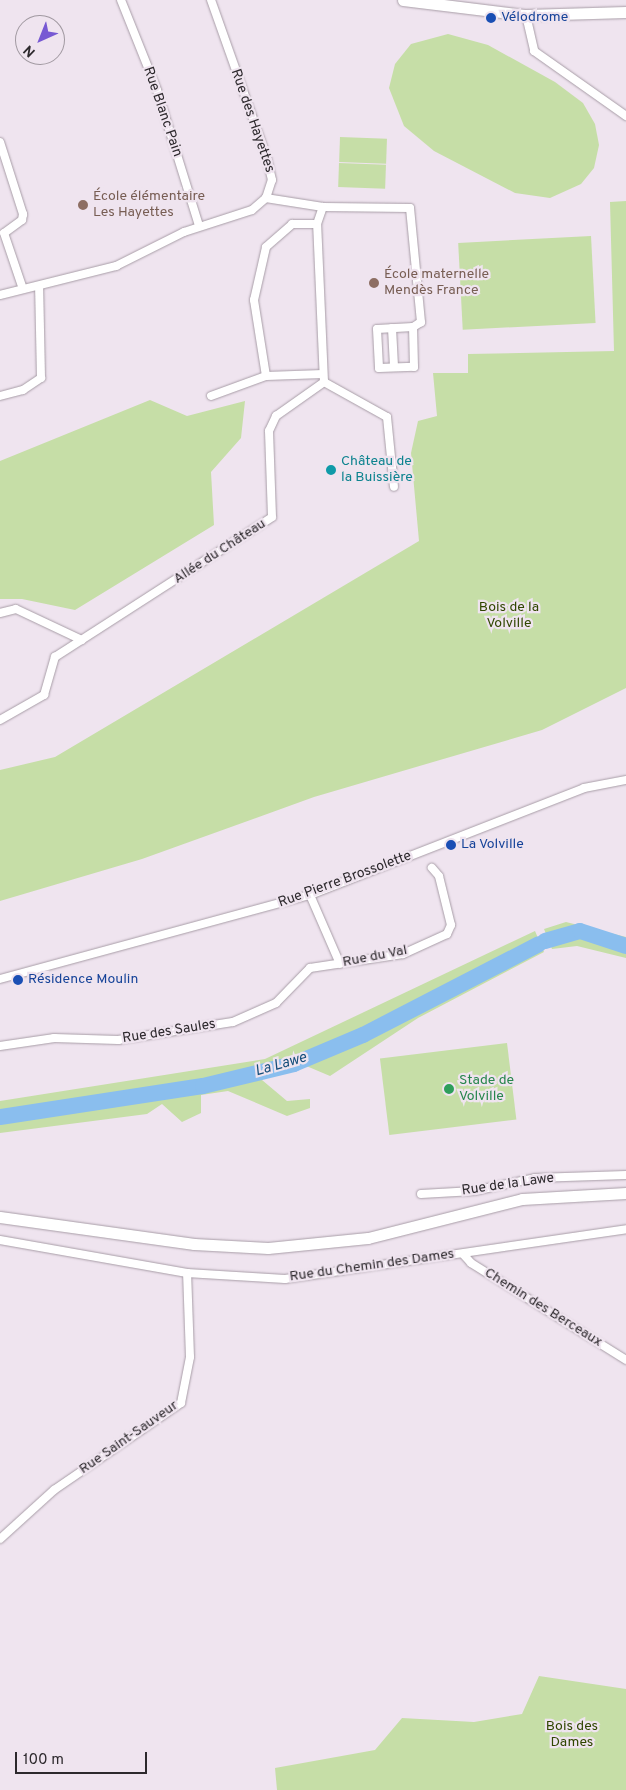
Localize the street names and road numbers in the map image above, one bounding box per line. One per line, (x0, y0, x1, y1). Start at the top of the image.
street label: Rue Blanc Pain (139, 65, 185, 159)
street label: Rue des Hayettes (226, 67, 278, 175)
street label: Allée du Château (171, 516, 269, 588)
street label: Rue Pierre Brossolette (276, 848, 414, 912)
street label: Rue du Val (341, 942, 409, 972)
street label: Rue des Saules (121, 1016, 217, 1048)
street label: Rue de la Lawe (461, 1170, 555, 1200)
street label: Rue du Chemin des Dames (289, 1246, 455, 1286)
street label: Chemin des Berceaux (481, 1265, 605, 1351)
street label: Rue Saint-Sauveur (76, 1398, 182, 1478)

